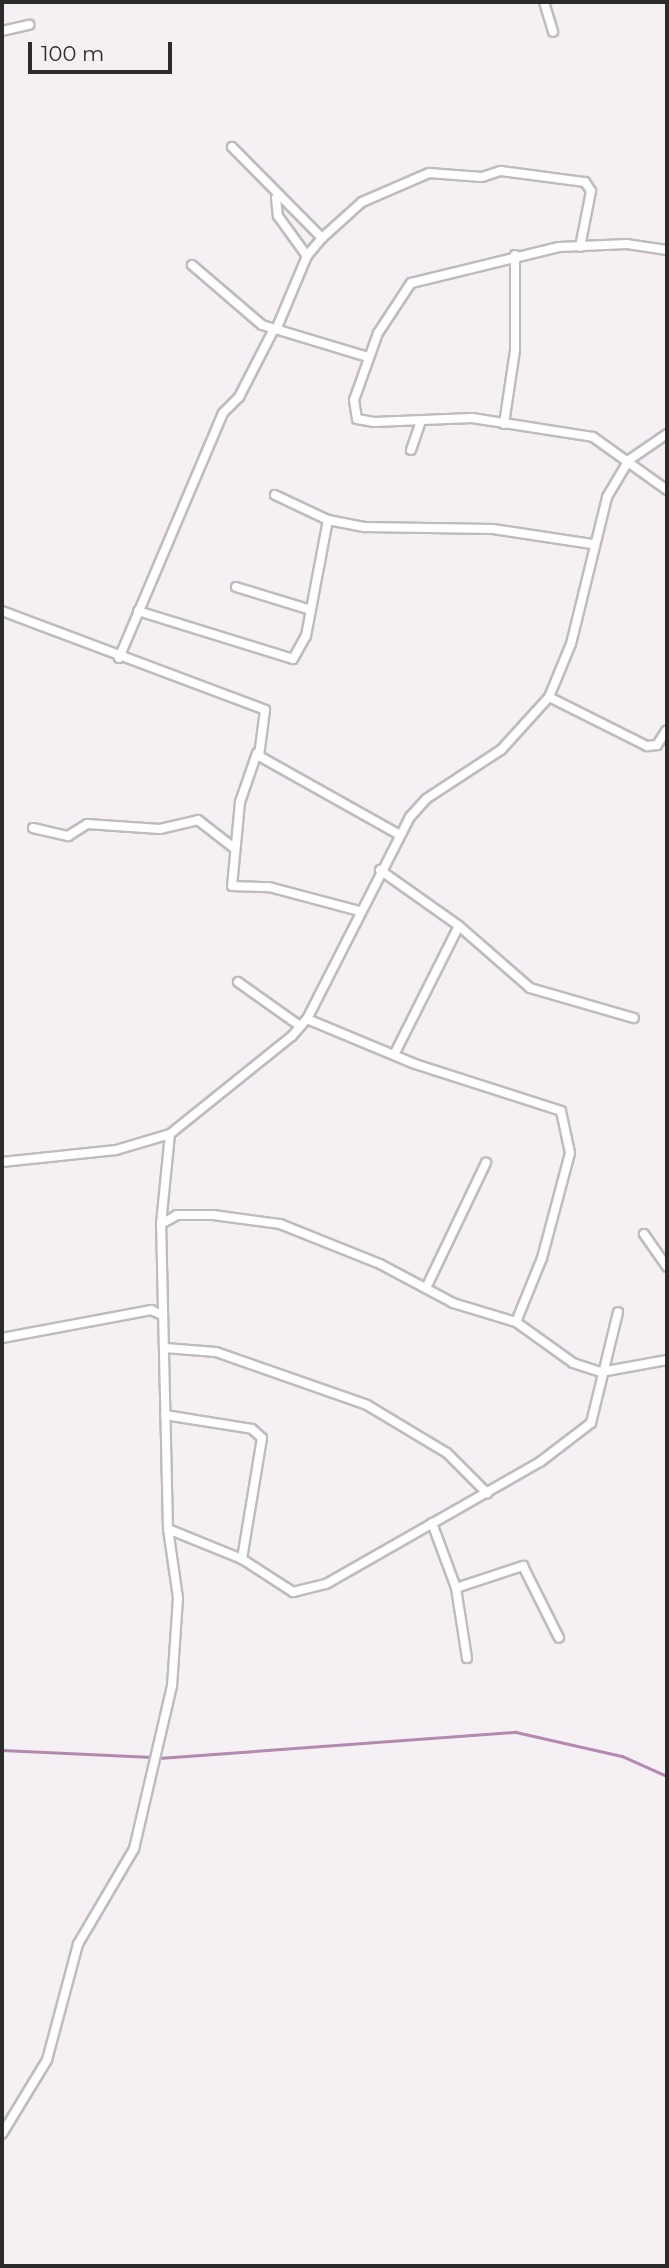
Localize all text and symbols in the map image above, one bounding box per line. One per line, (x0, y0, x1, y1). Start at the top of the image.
scale bar (32, 28, 175, 72)
text: 100 m (41, 41, 104, 66)

